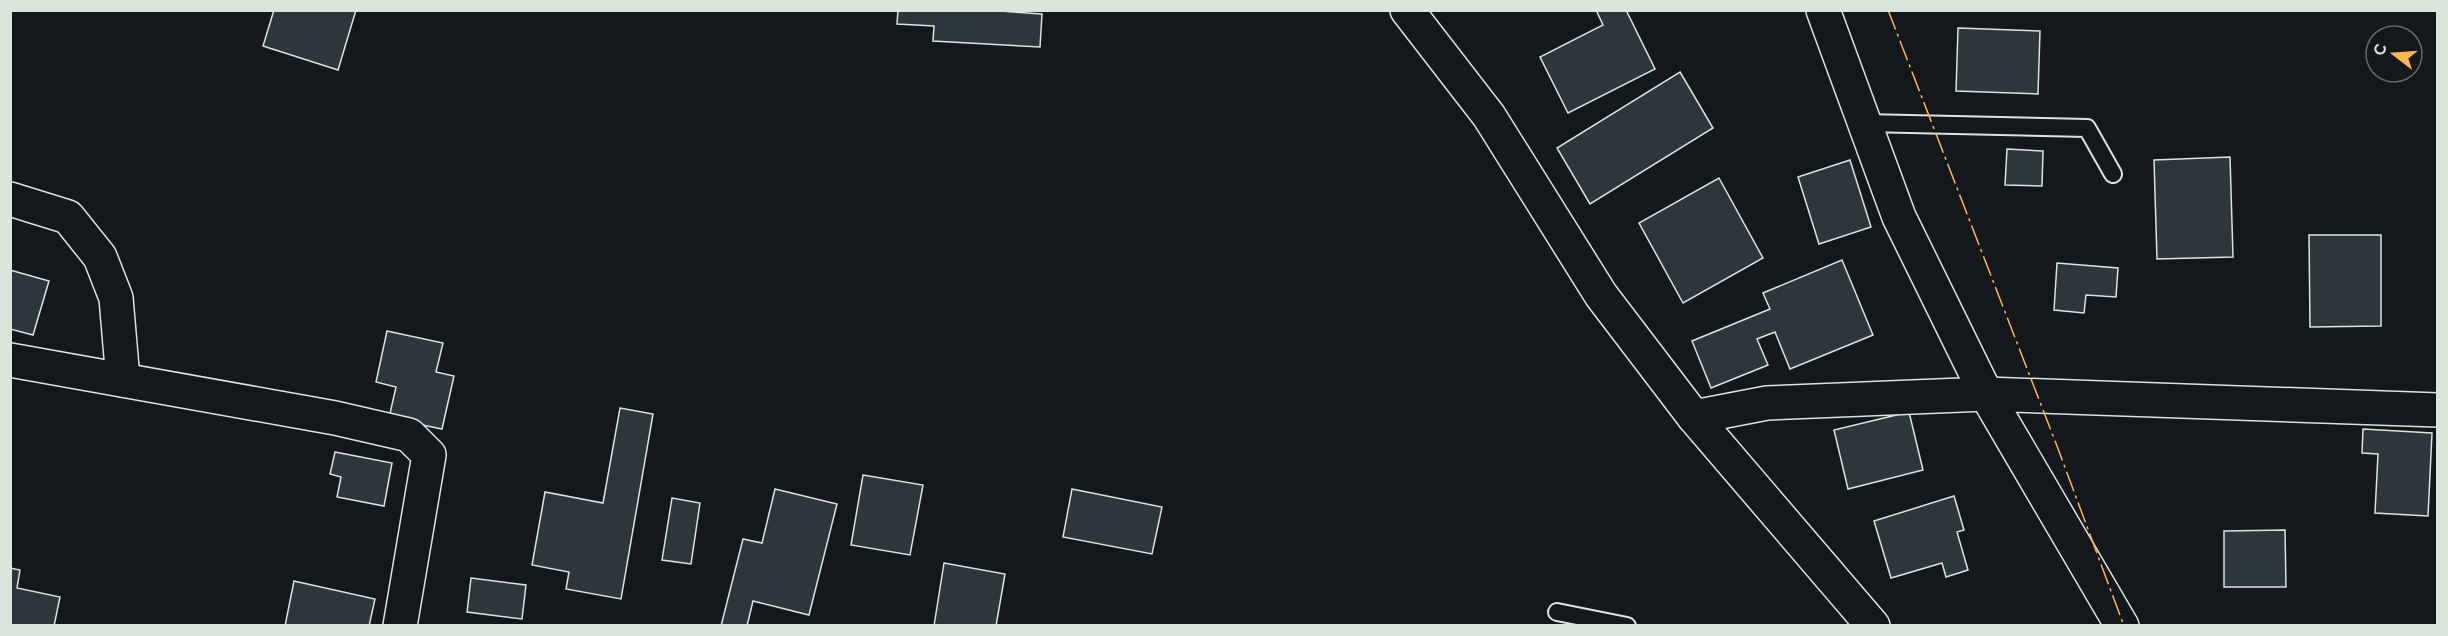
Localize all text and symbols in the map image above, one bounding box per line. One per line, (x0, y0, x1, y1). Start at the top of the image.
north arrow (2364, 24, 2424, 84)
text: С (2369, 42, 2391, 58)

